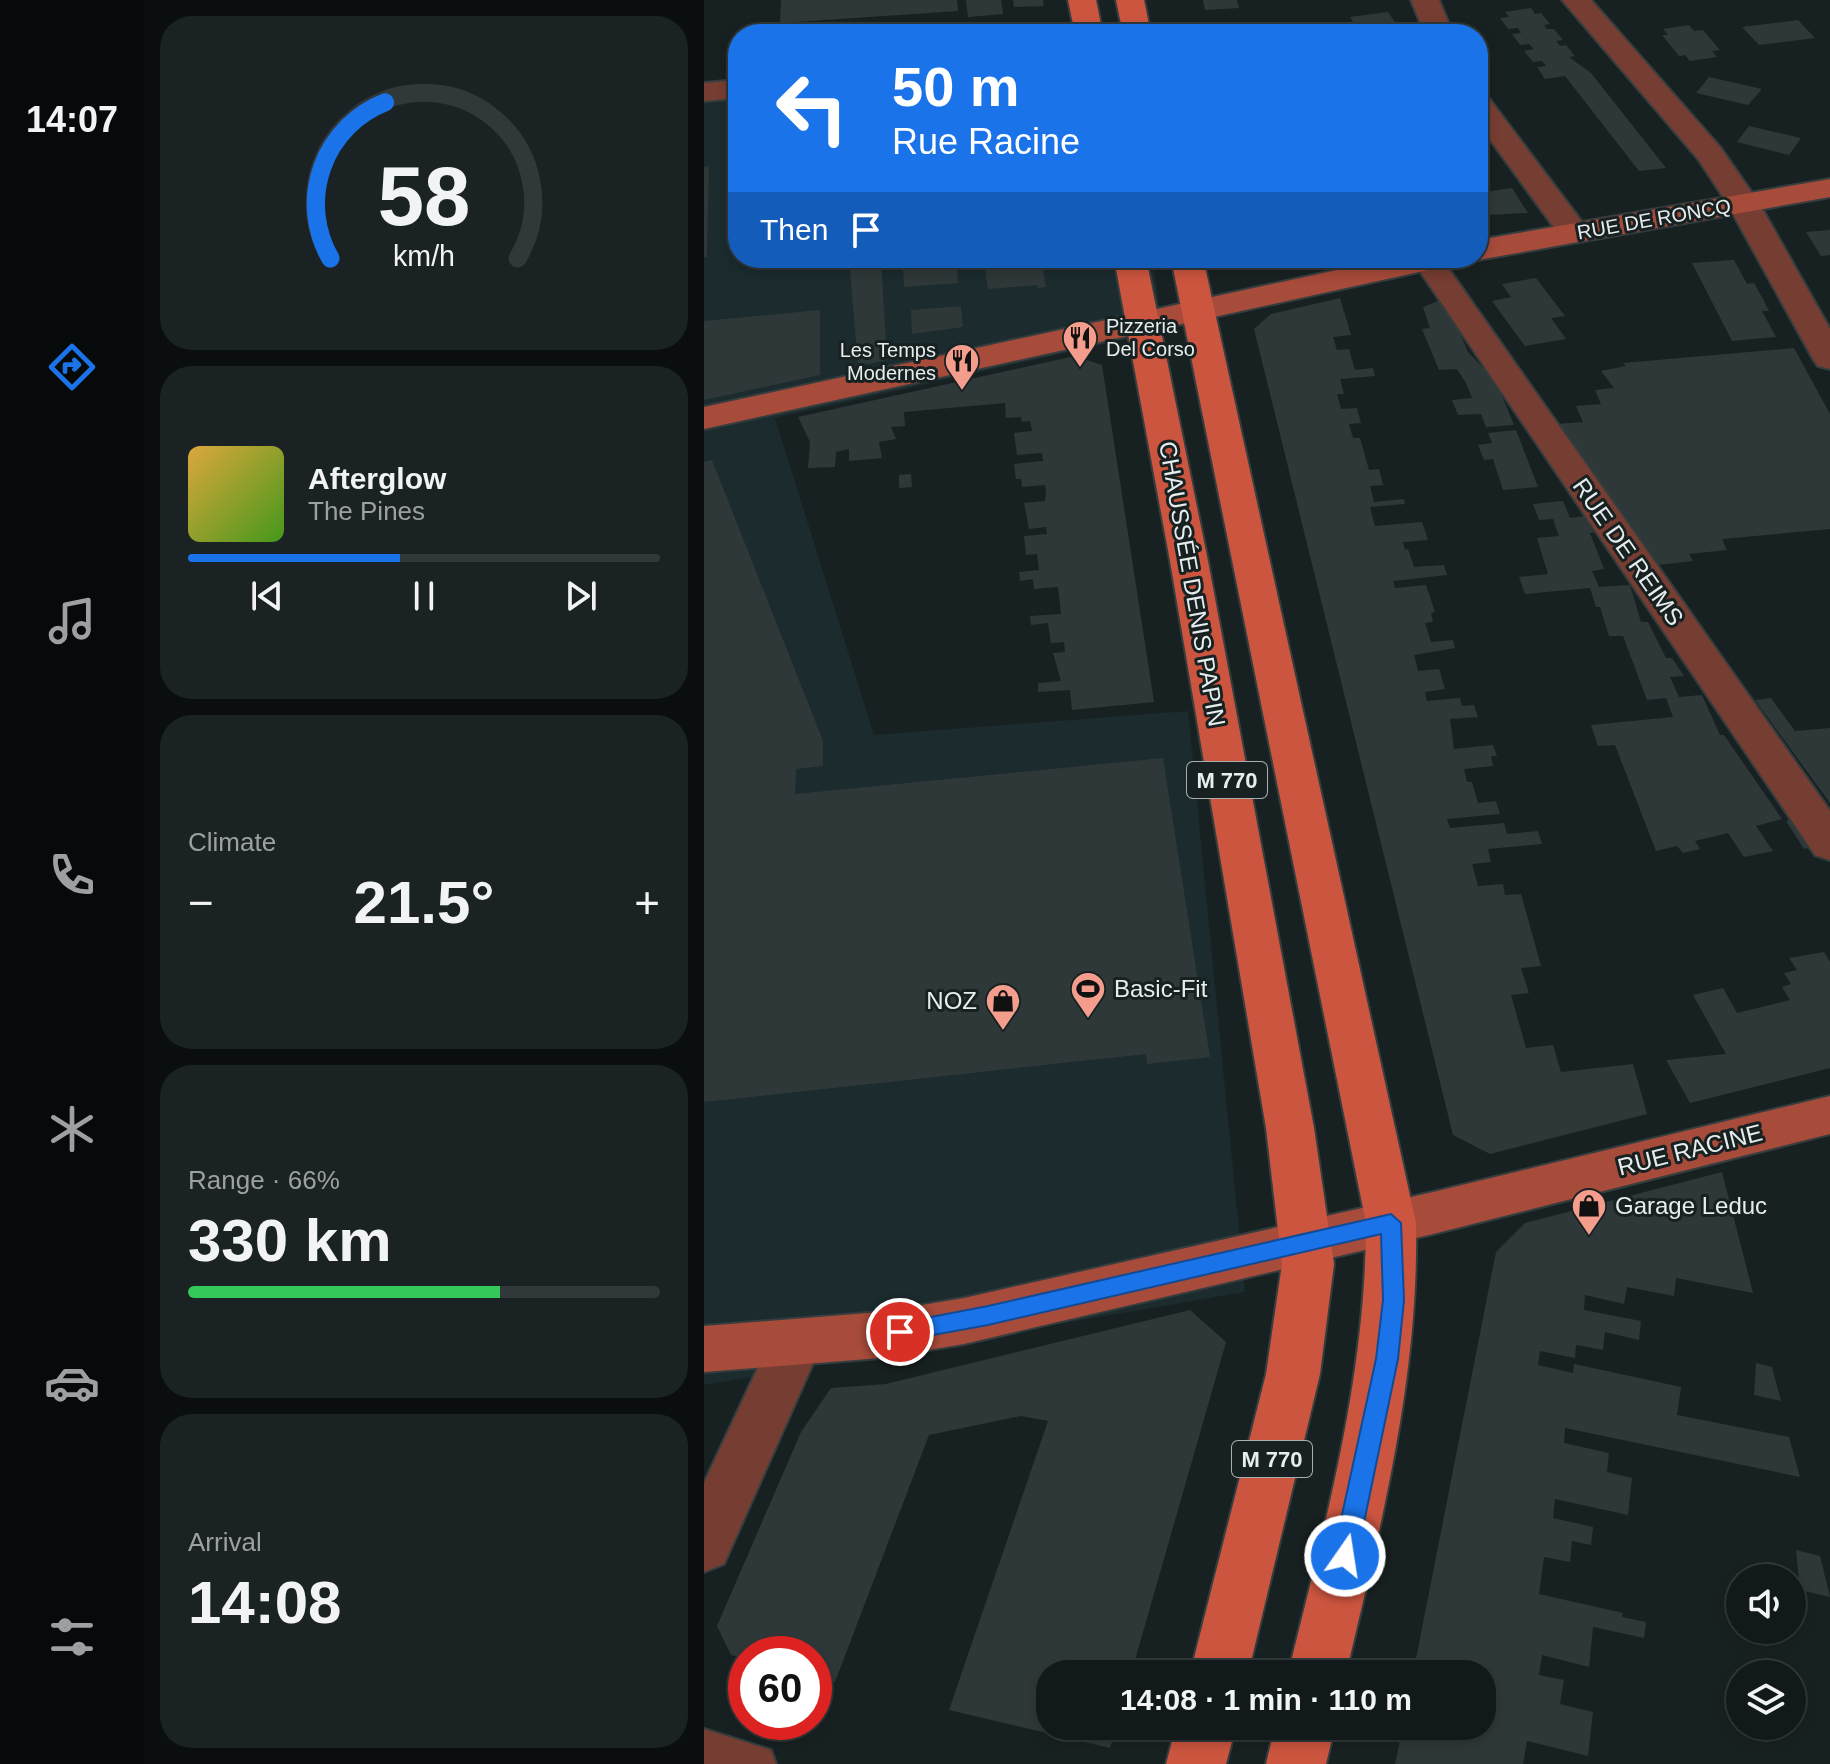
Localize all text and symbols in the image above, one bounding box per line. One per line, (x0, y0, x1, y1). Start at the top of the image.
text: 50 m (892, 55, 1020, 118)
icon: left (760, 56, 864, 160)
text: 14:07 (26, 99, 118, 140)
text: Rue Racine (892, 121, 1080, 162)
text: 58 (378, 149, 470, 242)
street label: RUE DE RONCQ (1575, 195, 1733, 243)
icon: arrive (844, 208, 888, 252)
text: Then (760, 213, 828, 246)
text: km/h (393, 240, 455, 272)
place label: Pizzeria Del Corso (1106, 315, 1195, 360)
restaurant icon: Pizzeria Del Corso (1061, 319, 1099, 369)
icon: directions (44, 339, 100, 395)
place label: Les Temps Modernes (840, 339, 936, 384)
restaurant icon: Les Temps Modernes (943, 342, 981, 392)
street label: CHAUSSÉE DENIS PAPIN (1154, 439, 1231, 729)
text: Afterglow (308, 462, 446, 495)
street label: RUE DE REIMS (1568, 473, 1689, 630)
text: The Pines (308, 496, 425, 526)
icon: previous (245, 574, 289, 618)
icon: pause (402, 574, 446, 618)
icon: next (559, 574, 603, 618)
icon: music (44, 593, 100, 649)
road number: M 770 (1187, 762, 1267, 798)
text: Climate (188, 827, 276, 857)
icon: phone (44, 847, 100, 903)
text: 21.5° (354, 869, 494, 936)
text: − (188, 878, 214, 927)
text: + (634, 878, 660, 927)
sports icon: Basic-Fit (1069, 970, 1107, 1020)
place label: Basic-Fit (1114, 975, 1208, 1002)
shop icon: NOZ (984, 982, 1022, 1032)
place label: NOZ (926, 987, 977, 1014)
icon: climate (44, 1101, 100, 1157)
street label: RUE RACINE (1615, 1119, 1765, 1181)
text: Range · 66% (188, 1165, 340, 1195)
shop icon: Garage Leduc (1570, 1187, 1608, 1237)
place label: Garage Leduc (1615, 1192, 1767, 1219)
text: 330 km (188, 1207, 392, 1274)
pin (866, 1298, 934, 1366)
icon: arrive (878, 1310, 922, 1354)
icon: car (44, 1355, 100, 1411)
road number: M 770 (1232, 1441, 1312, 1477)
position arrow (1303, 1514, 1387, 1598)
text: Arrival (188, 1527, 262, 1557)
map controls (1726, 1564, 1806, 1740)
button: sound (1726, 1564, 1806, 1644)
text: 14:08 (188, 1569, 341, 1636)
icon: filters (44, 1609, 100, 1665)
speed limit sign: 60 (728, 1636, 832, 1740)
button: layers (1726, 1660, 1806, 1740)
text: 14:08 · 1 min · 110 m (1120, 1683, 1412, 1716)

